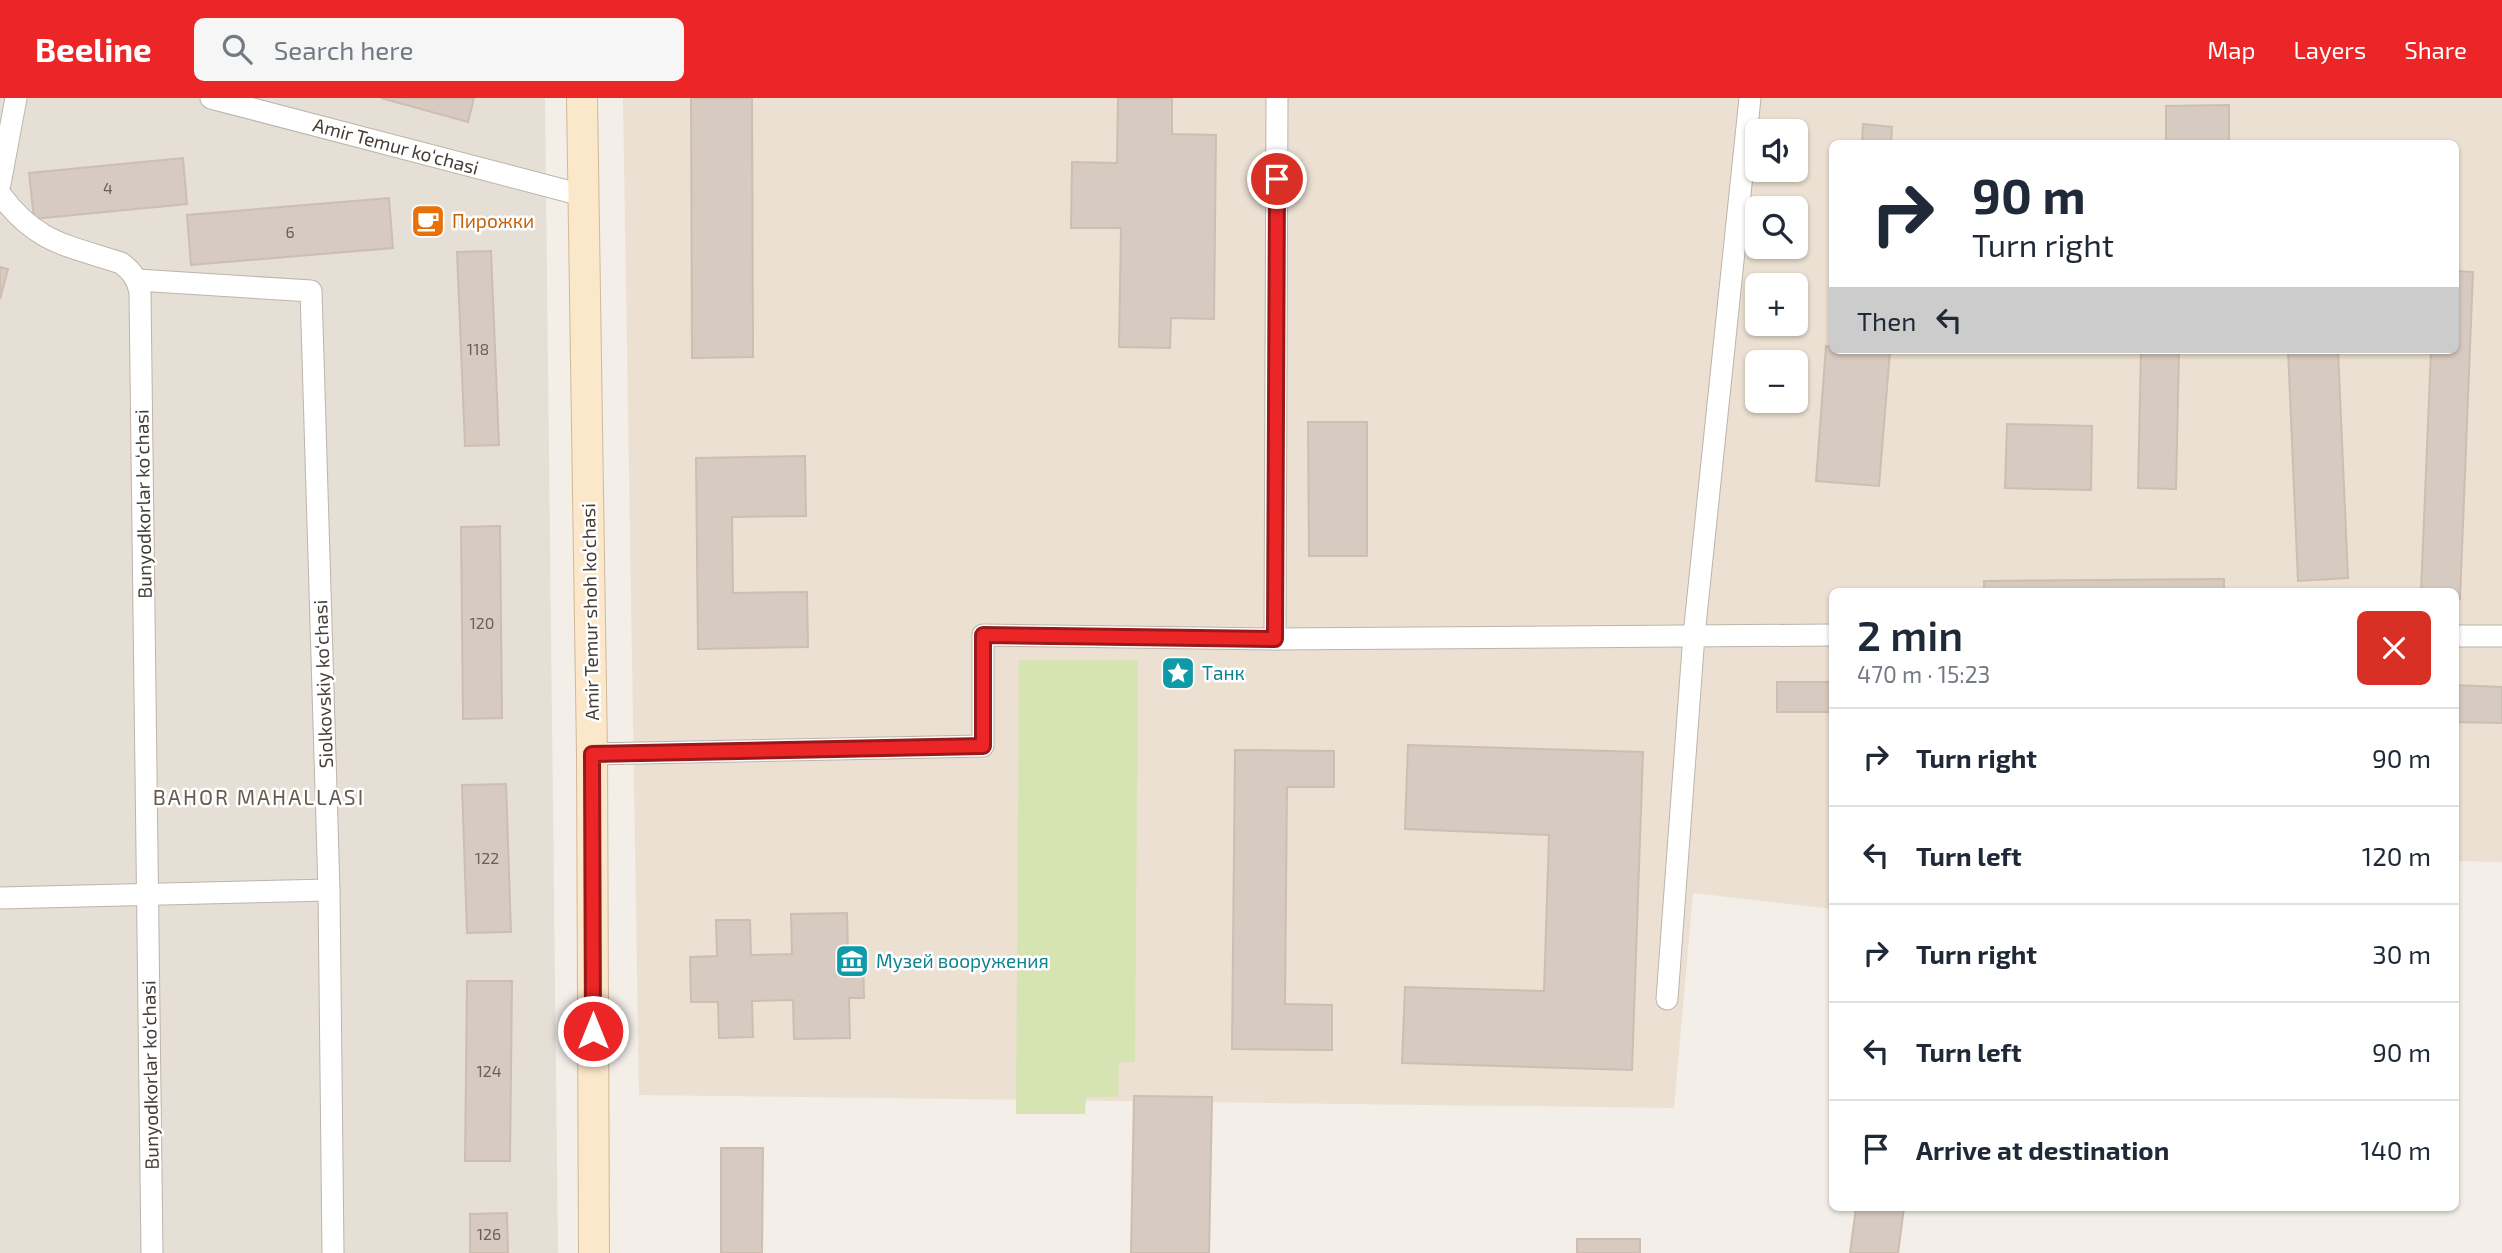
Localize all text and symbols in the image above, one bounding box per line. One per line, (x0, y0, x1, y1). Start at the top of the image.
search box (194, 18, 684, 81)
text: Beeline (35, 29, 152, 69)
icon: search (218, 30, 256, 68)
text: Search here (274, 34, 413, 65)
text: Map (2207, 35, 2255, 64)
text: Layers (2293, 35, 2366, 64)
text: Share (2404, 35, 2467, 64)
street label: Amir Temur ko‘chasi (311, 112, 482, 179)
map controls (1745, 119, 1808, 413)
button: sound (1745, 119, 1808, 182)
pin (1247, 149, 1307, 209)
icon: arrive (1258, 160, 1296, 198)
text: 90 m (1972, 165, 2086, 224)
icon: right (1857, 168, 1948, 259)
house number: 4 (103, 178, 113, 197)
button: search (1745, 196, 1808, 259)
cafe icon: Пирожки (409, 202, 447, 240)
place label: Пирожки (452, 209, 534, 232)
house number: 6 (285, 222, 295, 241)
text: Turn right (1972, 225, 2114, 263)
button: + (1745, 273, 1808, 336)
icon: left (1930, 301, 1968, 339)
text: Then (1857, 305, 1916, 336)
house number: 118 (467, 339, 489, 358)
button: − (1745, 350, 1808, 413)
street label: Bunyodkorlar ko‘chasi (129, 409, 156, 599)
street label: Amir Temur shoh ko‘chasi (576, 503, 603, 721)
street label: Siolkovskiy ko‘chasi (308, 599, 337, 769)
text: 2 min (1857, 609, 1963, 659)
button: close (2357, 611, 2431, 685)
house number: 120 (469, 613, 495, 632)
place icon: Танк (1159, 654, 1197, 692)
text: 470 m · 15:23 (1857, 660, 1990, 688)
place label: Танк (1202, 661, 1245, 684)
icon: right (1857, 738, 1895, 776)
text: Turn right (1916, 742, 2037, 773)
text: 90 m (2372, 742, 2431, 773)
district label: BAHOR MAHALLASI (153, 784, 365, 809)
icon: left (1857, 836, 1895, 874)
text: Turn left (1916, 840, 2022, 871)
text: 120 m (2362, 840, 2431, 871)
house number: 122 (475, 848, 499, 867)
icon: right (1857, 934, 1895, 972)
text: Turn right (1916, 938, 2037, 969)
text: 30 m (2372, 938, 2431, 969)
museum icon: Музей вооружения (833, 942, 871, 980)
place label: Музей вооружения (876, 949, 1049, 973)
street label: Bunyodkorlar ko‘chasi (136, 980, 163, 1170)
position arrow (556, 994, 630, 1068)
icon: left (1857, 1032, 1895, 1070)
text: Turn left (1916, 1036, 2022, 1067)
text: 90 m (2372, 1036, 2431, 1067)
house number: 124 (476, 1061, 502, 1080)
icon: arrive (1857, 1130, 1895, 1168)
text: Arrive at destination (1916, 1134, 2169, 1165)
text: 140 m (2360, 1134, 2431, 1165)
house number: 126 (477, 1224, 501, 1243)

